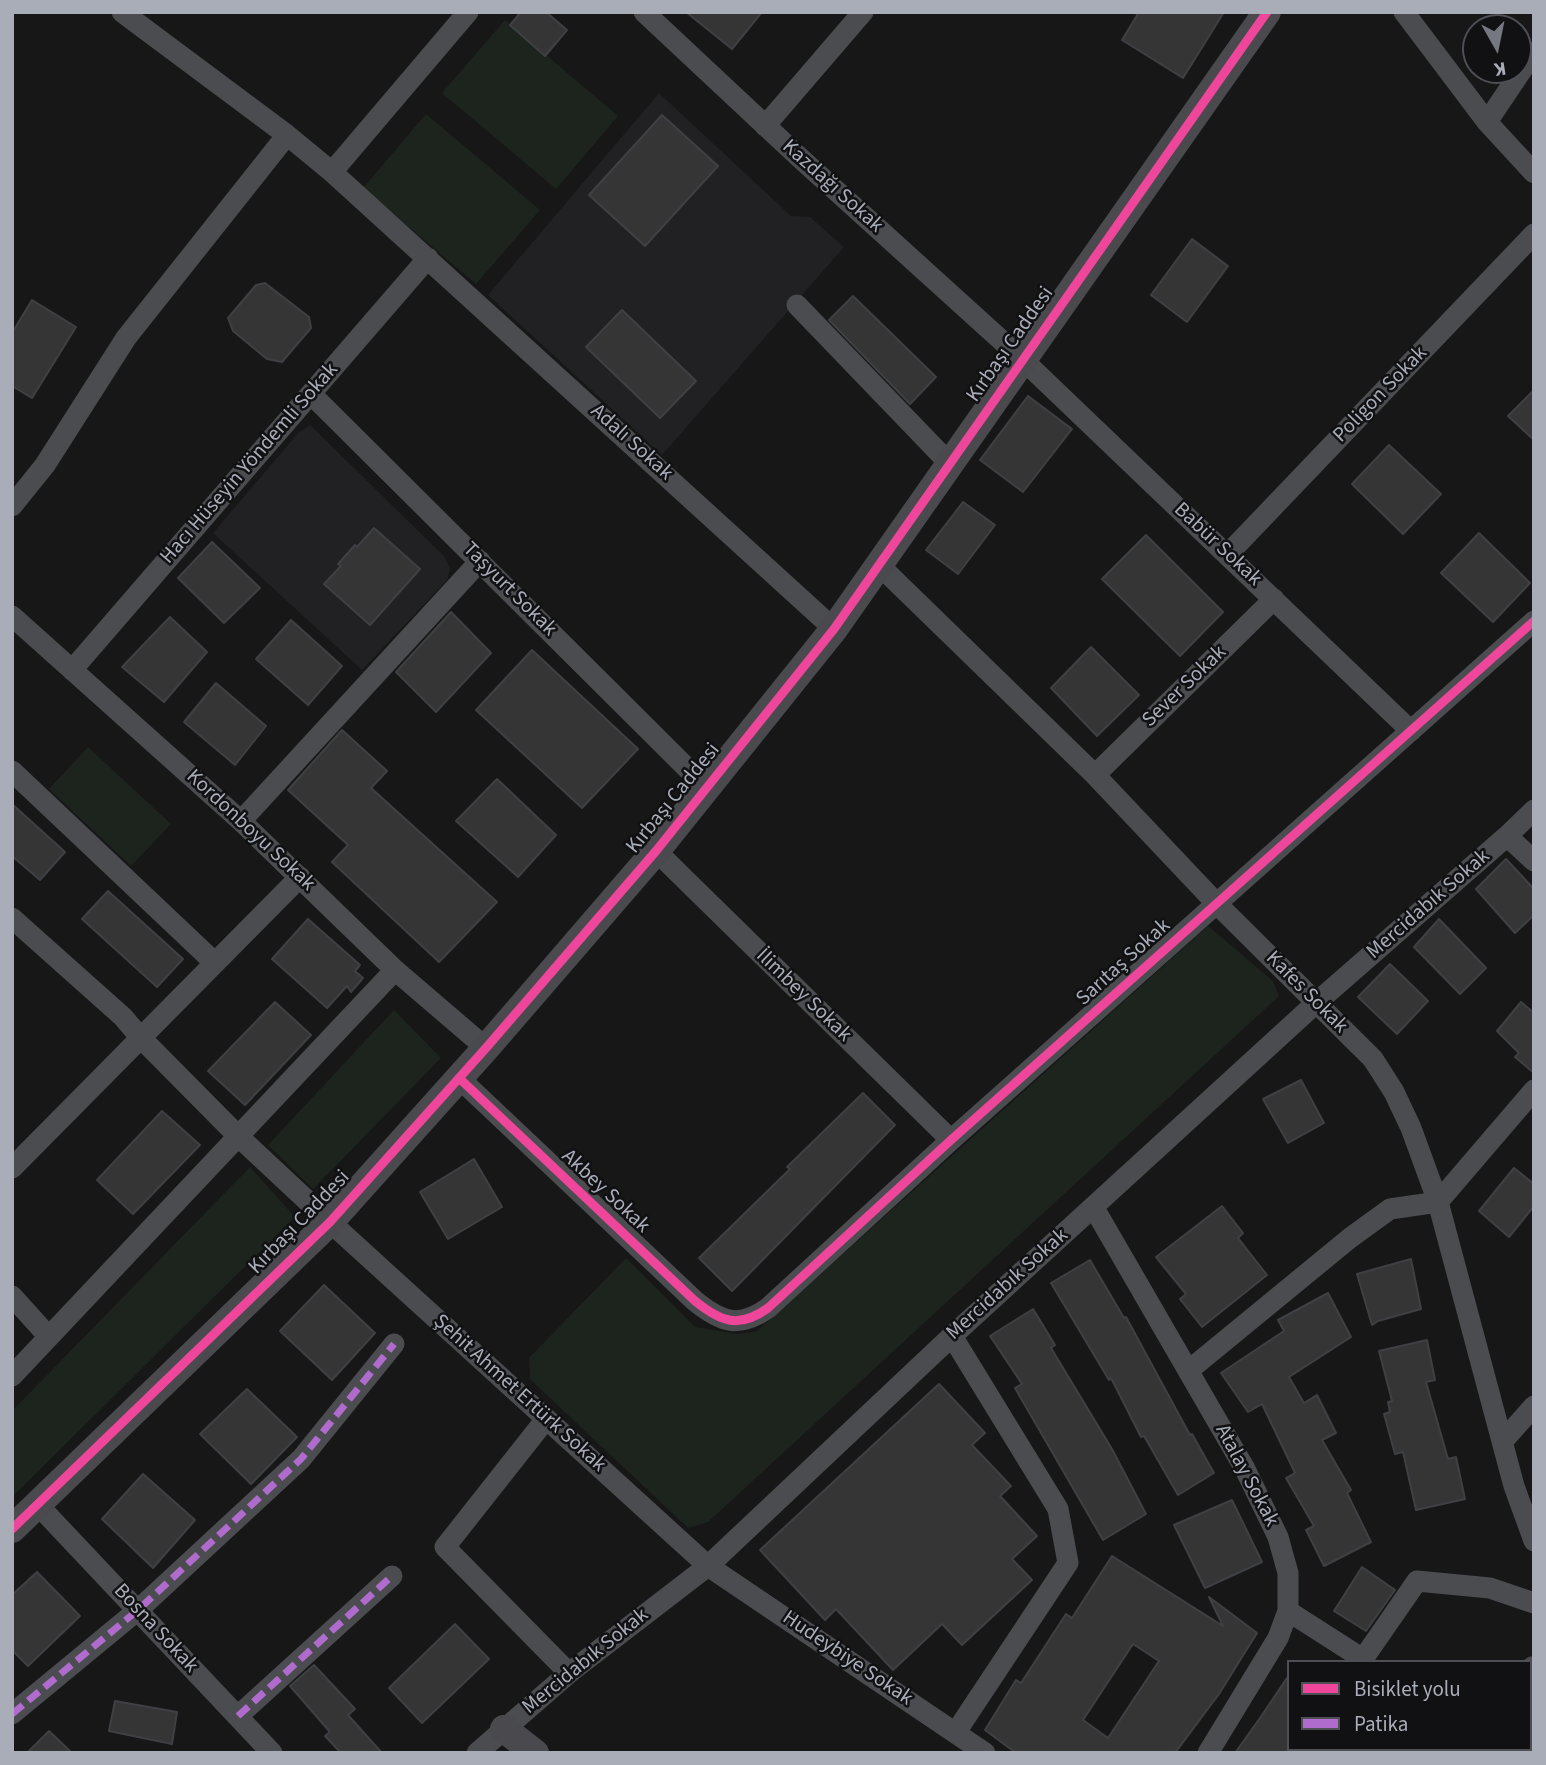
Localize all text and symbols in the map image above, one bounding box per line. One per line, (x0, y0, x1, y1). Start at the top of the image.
north arrow (1462, 14, 1532, 84)
text: K (1492, 54, 1508, 83)
street label: Kazdağı Sokak (776, 135, 888, 239)
street label: Kırbaşı Caddesi (962, 282, 1060, 408)
street label: Poligon Sokak (1329, 341, 1433, 449)
street label: Hacı Hüseyin Yöndemli Sokak (156, 358, 344, 570)
street label: Adalı Sokak (585, 399, 677, 487)
street label: Babür Sokak (1168, 498, 1266, 592)
street label: Taşyurt Sokak (457, 538, 561, 642)
street label: Sever Sokak (1138, 641, 1232, 733)
street label: Kırbaşı Caddesi (622, 739, 726, 859)
street label: Kordonboyu Sokak (180, 765, 320, 897)
street label: Mercidabık Sokak (1362, 845, 1496, 965)
street label: Sarıtaş Sokak (1072, 914, 1176, 1012)
street label: İlimbey Sokak (750, 944, 856, 1048)
street label: Kafes Sokak (1260, 947, 1352, 1039)
street label: Akbey Sokak (556, 1145, 654, 1239)
street label: Kırbaşı Caddesi (244, 1166, 356, 1280)
street label: Mercidabık Sokak (942, 1224, 1074, 1346)
street label: Şehit Ahmet Ertürk Sokak (427, 1310, 611, 1478)
street label: Atalay Sokak (1209, 1421, 1283, 1531)
street label: Bosna Sokak (107, 1579, 203, 1679)
street label: Mercidabık Sokak (518, 1603, 654, 1721)
street label: Hudeybiye Sokak (777, 1606, 917, 1712)
legend (1287, 1660, 1532, 1751)
text: Bisiklet yolu (1354, 1674, 1461, 1704)
text: Patika (1354, 1709, 1408, 1739)

